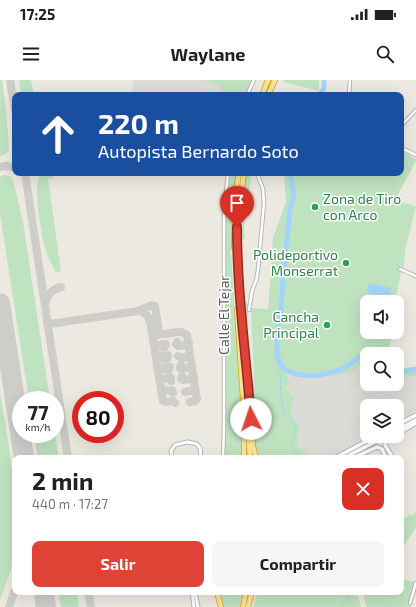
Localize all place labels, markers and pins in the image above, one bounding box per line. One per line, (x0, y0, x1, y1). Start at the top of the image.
pin (220, 186, 254, 227)
place label: Zona de Tiro con Arco (323, 190, 401, 223)
marker: Zona de Tiro con Arco (310, 202, 320, 212)
place label: Polideportivo Monserrat (253, 246, 338, 279)
marker: Polideportivo Monserrat (341, 258, 351, 268)
place label: Cancha Principal (263, 308, 320, 341)
marker: Cancha Principal (322, 320, 332, 330)

